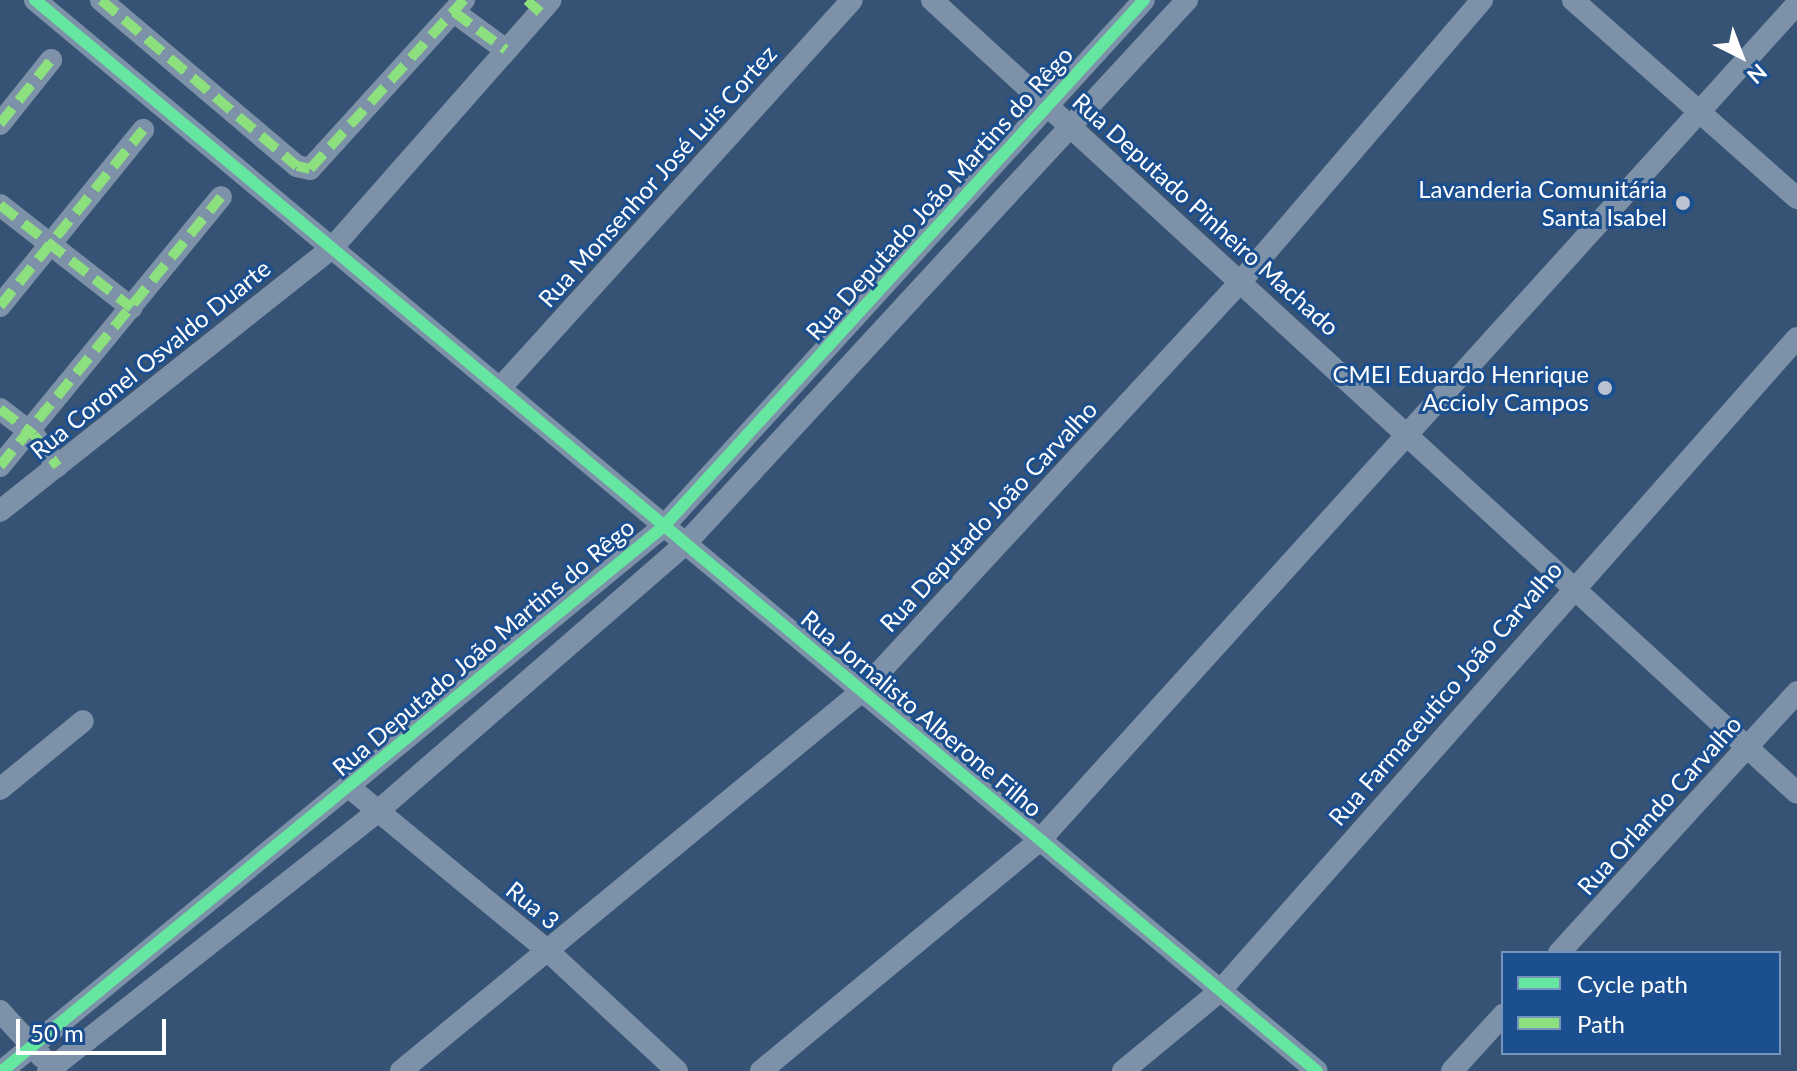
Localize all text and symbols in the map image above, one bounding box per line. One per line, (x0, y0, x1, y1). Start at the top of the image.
north arrow (1701, 16, 1781, 96)
street label: Rua Monsenhor José Luis Cortez (531, 39, 783, 313)
street label: Rua Deputado João Martins do Rêgo (799, 40, 1079, 346)
text: N (1742, 58, 1773, 90)
street label: Rua Deputado Pinheiro Machado (1067, 87, 1345, 341)
place label: Lavanderia Comunitária Santa Isabel (1418, 175, 1667, 231)
marker: Lavanderia Comunitária Santa Isabel (1674, 194, 1692, 212)
street label: Rua Coronel Osvaldo Duarte (24, 253, 276, 465)
place label: CMEI Eduardo Henrique Accioly Campos (1332, 360, 1589, 416)
marker: CMEI Eduardo Henrique Accioly Campos (1596, 379, 1614, 397)
street label: Rua Deputado João Carvalho (873, 394, 1103, 638)
street label: Rua Deputado João Martins do Rêgo (326, 512, 640, 782)
street label: Rua Farmaceutico João Carvalho (1322, 555, 1568, 831)
street label: Rua Jornalisto Alberone Filho (795, 603, 1049, 823)
street label: Rua Orlando Carvalho (1571, 709, 1747, 901)
street label: Rua 3 (501, 875, 565, 935)
legend (1501, 951, 1781, 1055)
text: Cycle path (1577, 969, 1688, 998)
scale bar (20, 1003, 170, 1053)
text: Path (1577, 1009, 1625, 1038)
text: 50 m (30, 1018, 84, 1047)

